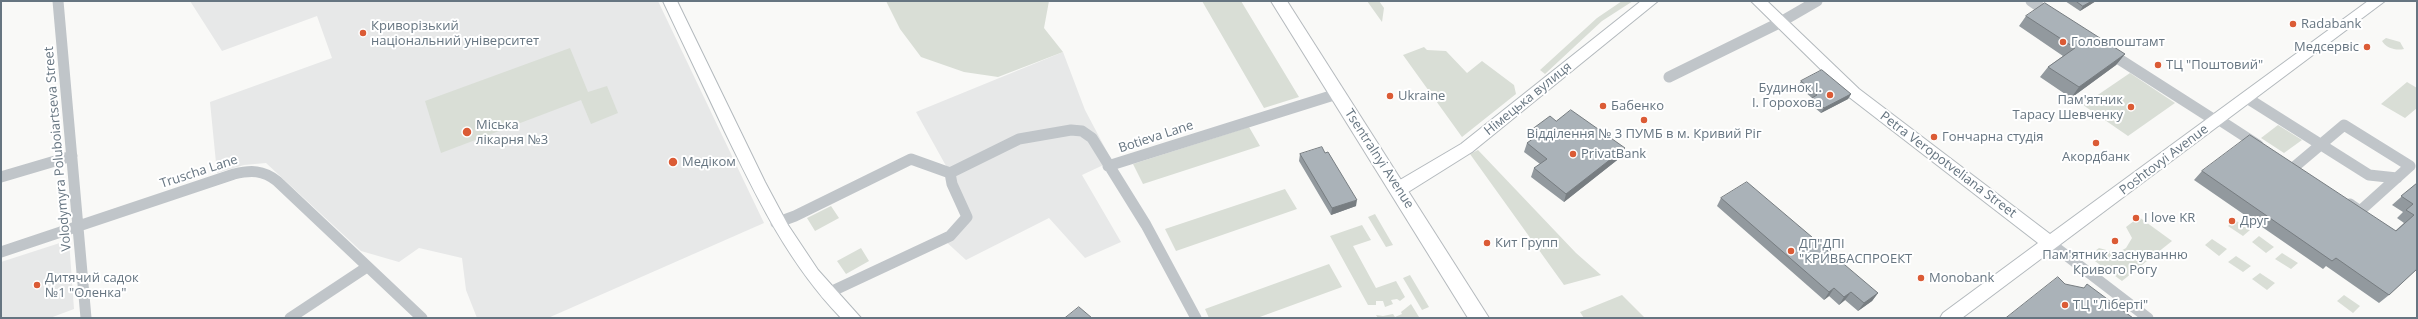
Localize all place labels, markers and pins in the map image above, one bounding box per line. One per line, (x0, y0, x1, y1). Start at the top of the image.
place label: Radabank (2301, 16, 2361, 32)
place label: Криворізький національний університет (371, 18, 539, 49)
marker: Radabank (2288, 19, 2298, 29)
marker: Криворізький національний університет (358, 28, 368, 38)
place label: Головпоштамт (2071, 34, 2165, 50)
marker: Головпоштамт (2058, 37, 2068, 47)
place label: Медсервіс (2294, 39, 2359, 55)
marker: Медсервіс (2362, 42, 2372, 52)
place label: ТЦ "Поштовий" (2166, 57, 2263, 73)
marker: ТЦ "Поштовий" (2153, 60, 2163, 70)
place label: Будинок І. І. Горохова (1752, 80, 1822, 111)
place label: Ukraine (1398, 88, 1445, 104)
marker: Будинок І. І. Горохова (1825, 90, 1835, 100)
marker: Ukraine (1385, 91, 1395, 101)
place label: Пам'ятник Тарасу Шевченку (2012, 92, 2123, 123)
place label: Бабенко (1611, 98, 1664, 114)
marker: Бабенко (1598, 101, 1608, 111)
marker: Пам'ятник Тарасу Шевченку (2126, 102, 2136, 112)
marker: Відділення № 3 ПУМБ в м. Кривий Ріг (1639, 115, 1649, 125)
place label: Міська лікарня №3 (476, 117, 548, 148)
marker: Міська лікарня №3 (461, 126, 473, 138)
place label: Відділення № 3 ПУМБ в м. Кривий Ріг (1526, 126, 1762, 142)
place label: Гончарна студія (1942, 129, 2044, 145)
marker: Гончарна студія (1929, 132, 1939, 142)
marker: Акордбанк (2091, 138, 2101, 148)
place label: PrivatBank (1581, 146, 1646, 162)
marker: PrivatBank (1568, 149, 1578, 159)
place label: Акордбанк (2062, 149, 2130, 165)
place label: Медіком (682, 154, 736, 170)
marker: Медіком (667, 156, 679, 168)
place label: I love KR (2144, 210, 2195, 226)
marker: I love KR (2131, 213, 2141, 223)
place label: Друг (2240, 213, 2269, 229)
marker: Друг (2227, 216, 2237, 226)
place label: Кит Групп (1495, 235, 1558, 251)
place label: ДП"ДПІ "КРИВБАСПРОЕКТ (1799, 236, 1912, 267)
marker: Пам'ятник заснуванню Кривого Рогу (2110, 236, 2120, 246)
marker: Кит Групп (1482, 238, 1492, 248)
marker: ДП"ДПІ "КРИВБАСПРОЕКТ (1786, 246, 1796, 256)
place label: Пам'ятник заснуванню Кривого Рогу (2042, 247, 2188, 278)
place label: Дитячий садок №1 "Оленка" (45, 270, 139, 301)
place label: Monobank (1929, 270, 1994, 286)
marker: Monobank (1916, 273, 1926, 283)
marker: Дитячий садок №1 "Оленка" (32, 280, 42, 290)
place label: ТЦ "Ліберті" (2073, 297, 2148, 313)
marker: ТЦ "Ліберті" (2060, 300, 2070, 310)

